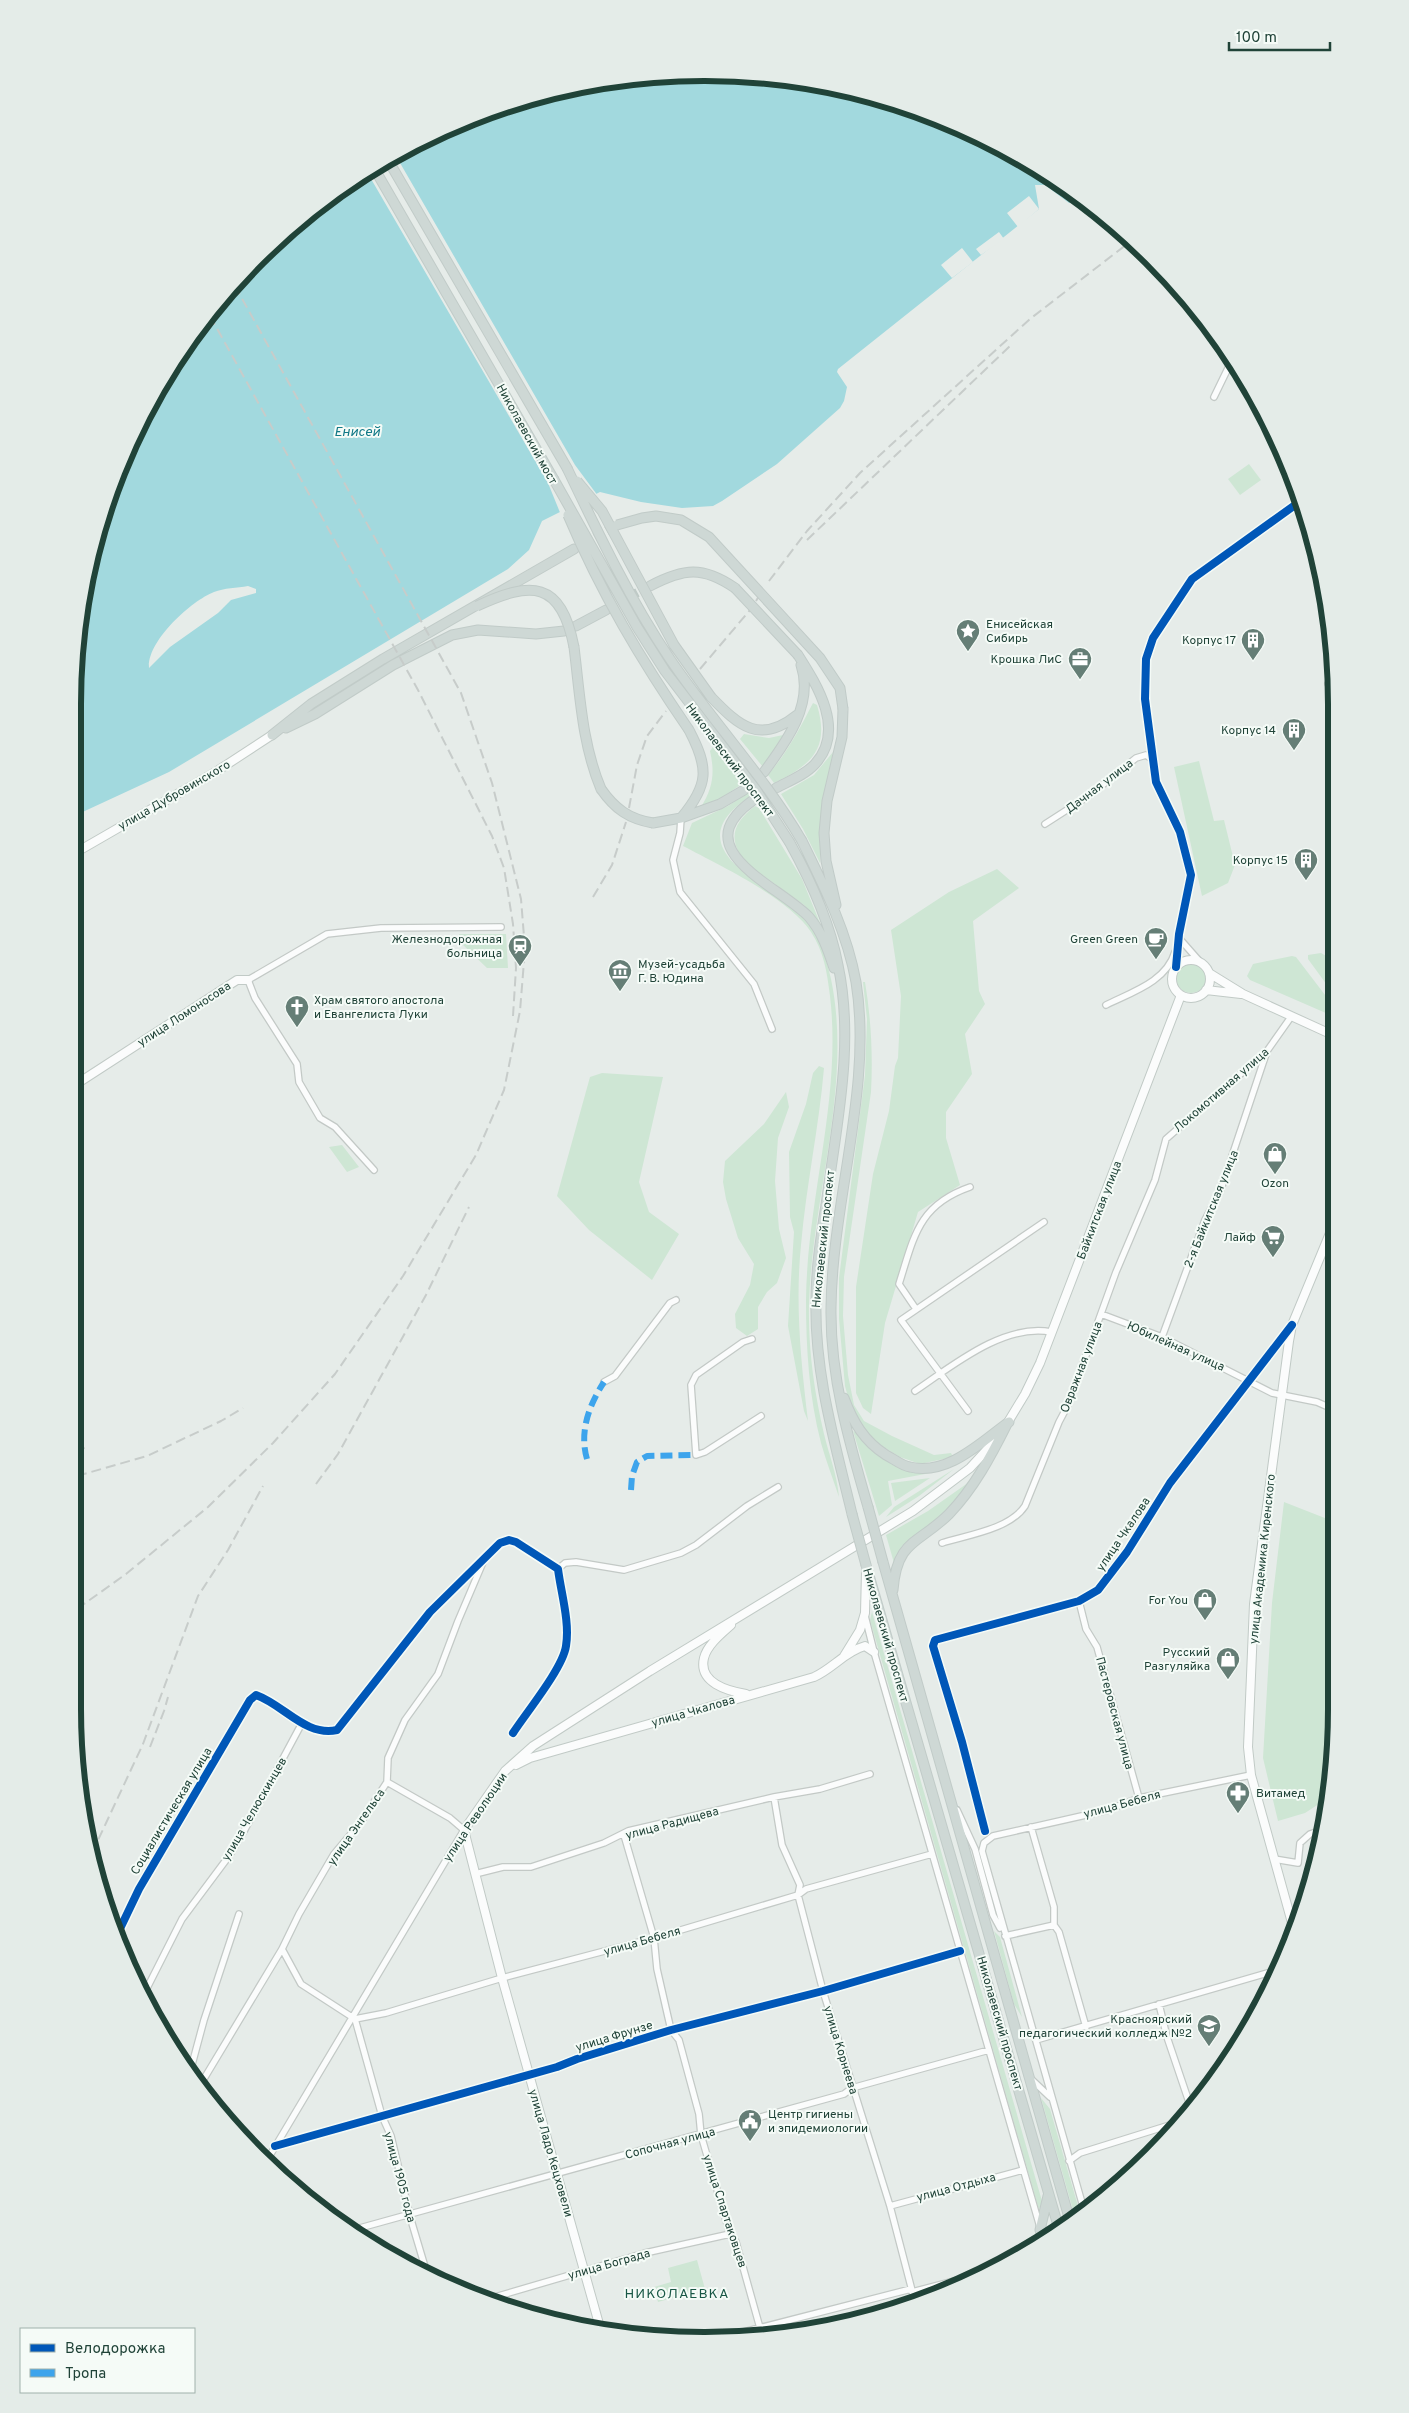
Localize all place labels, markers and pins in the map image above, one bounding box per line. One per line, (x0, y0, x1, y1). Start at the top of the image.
place label: Енисейская Сибирь (986, 617, 1053, 647)
place icon: Енисейская Сибирь (955, 618, 981, 652)
building icon: Корпус 17 (1240, 627, 1266, 661)
place label: Корпус 17 (1182, 633, 1236, 649)
office icon: Крошка ЛиС (1067, 646, 1093, 680)
place label: Крошка ЛиС (991, 652, 1062, 668)
building icon: Корпус 14 (1281, 717, 1307, 751)
place label: Корпус 14 (1221, 723, 1276, 739)
building icon: Корпус 15 (1293, 847, 1319, 881)
place label: Корпус 15 (1233, 853, 1288, 869)
cafe icon: Green Green (1143, 926, 1169, 960)
place label: Железнодорожная больница (392, 932, 502, 962)
place label: Green Green (1070, 932, 1138, 948)
station icon: Железнодорожная больница (507, 933, 533, 967)
place label: Музей-усадьба Г. В. Юдина (638, 957, 725, 987)
museum icon: Музей-усадьба Г. В. Юдина (607, 958, 633, 992)
place label: Храм святого апостола и Евангелиста Луки (314, 993, 444, 1023)
church icon: Храм святого апостола и Евангелиста Луки (284, 994, 310, 1028)
shop icon: Ozon (1262, 1141, 1288, 1175)
place label: Ozon (1261, 1176, 1289, 1192)
supermarket icon: Лайф (1260, 1224, 1286, 1258)
place label: Лайф (1224, 1230, 1256, 1246)
shop icon: For You (1192, 1587, 1218, 1621)
place label: For You (1149, 1593, 1188, 1609)
place label: Русский Разгуляйка (1144, 1645, 1210, 1675)
shop icon: Русский Разгуляйка (1215, 1646, 1241, 1680)
pharmacy icon: Витамед (1225, 1780, 1251, 1814)
place label: Витамед (1256, 1786, 1306, 1802)
place label: Красноярский педагогический колледж №2 (1019, 2012, 1192, 2042)
school or university icon: Красноярский педагогический колледж №2 (1196, 2013, 1222, 2047)
place label: Центр гигиены и эпидемиологии (768, 2107, 868, 2137)
public building icon: Центр гигиены и эпидемиологии (737, 2108, 763, 2142)

